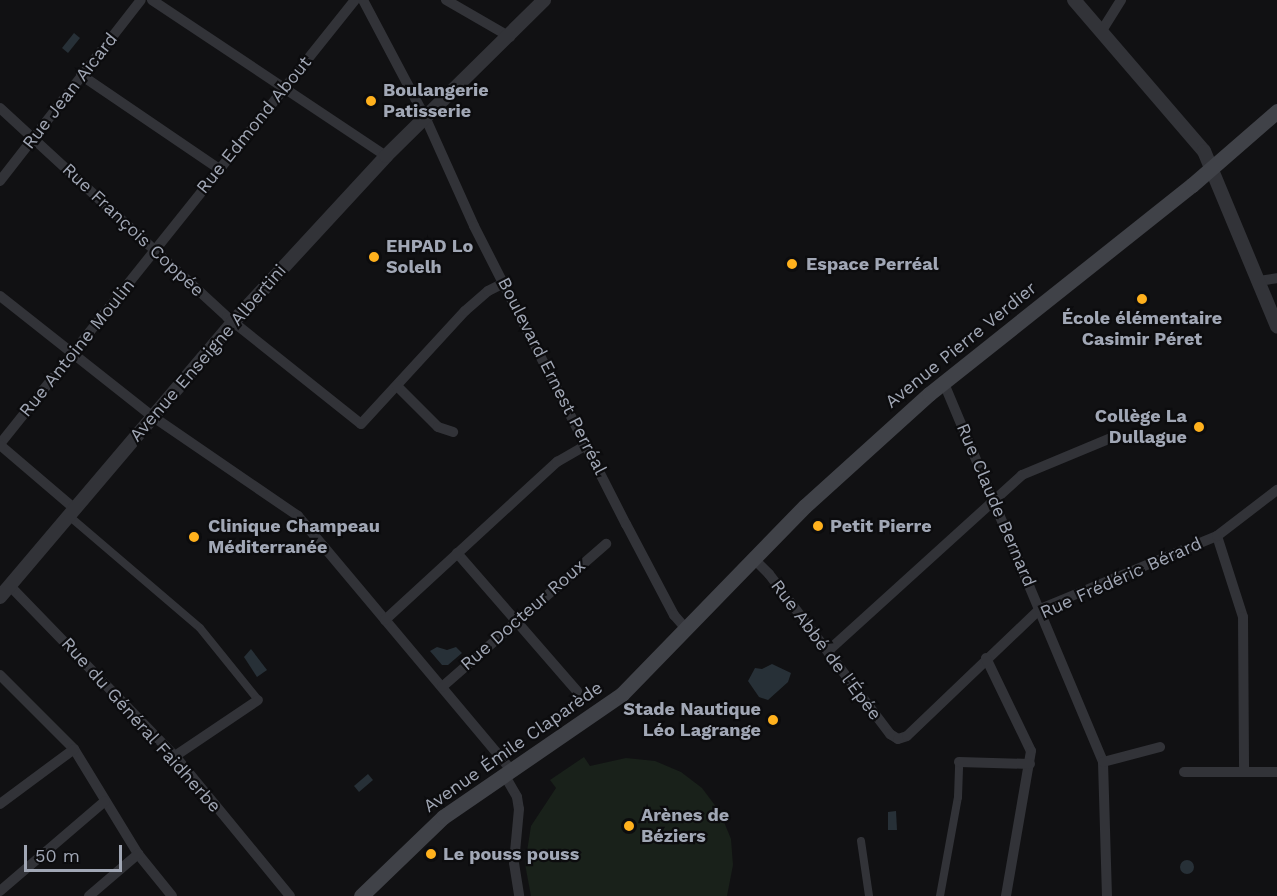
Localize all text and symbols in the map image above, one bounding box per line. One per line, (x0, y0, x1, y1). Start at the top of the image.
street label: Rue Jean Aicard (18, 28, 122, 154)
street label: Rue Edmond About (192, 52, 316, 198)
place label: Boulangerie Patisserie (383, 80, 489, 122)
marker: Boulangerie Patisserie (364, 94, 378, 108)
street label: Rue François Coppée (58, 159, 208, 301)
place label: EHPAD Lo Solelh (386, 236, 473, 278)
marker: EHPAD Lo Solelh (367, 250, 381, 264)
place label: Espace Perréal (806, 253, 939, 275)
marker: Espace Perréal (783, 255, 801, 273)
street label: Avenue Enseigne Albertini (125, 260, 291, 446)
street label: Rue Antoine Moulin (15, 274, 139, 422)
street label: Boulevard Ernest Perréal (493, 274, 611, 478)
street label: Avenue Pierre Verdier (881, 277, 1041, 413)
marker: École élémentaire Casimir Péret (1135, 292, 1149, 306)
place label: École élémentaire Casimir Péret (1062, 308, 1222, 350)
place label: Collège La Dullague (1095, 406, 1187, 448)
street label: Rue Claude Bernard (952, 420, 1040, 590)
marker: Collège La Dullague (1192, 420, 1206, 434)
place label: Petit Pierre (830, 515, 932, 537)
place label: Clinique Champeau Méditerranée (208, 516, 380, 558)
marker: Petit Pierre (811, 519, 825, 533)
marker: Clinique Champeau Méditerranée (185, 528, 203, 546)
street label: Rue Frédéric Bérard (1037, 533, 1205, 623)
street label: Rue Docteur Roux (456, 555, 590, 675)
street label: Rue Abbé de l'Épée (766, 575, 886, 725)
street label: Rue du Général Faidherbe (56, 633, 226, 817)
street label: Avenue Émile Claparède (419, 677, 607, 817)
place label: Stade Nautique Léo Lagrange (623, 699, 761, 742)
marker: Stade Nautique Léo Lagrange (766, 713, 780, 727)
place label: Arènes de Béziers (641, 805, 729, 848)
marker: Arènes de Béziers (622, 819, 636, 833)
scale bar (27, 833, 124, 871)
place label: Le pouss pouss (443, 843, 579, 865)
text: 50 m (35, 845, 80, 866)
marker: Le pouss pouss (424, 847, 438, 861)

